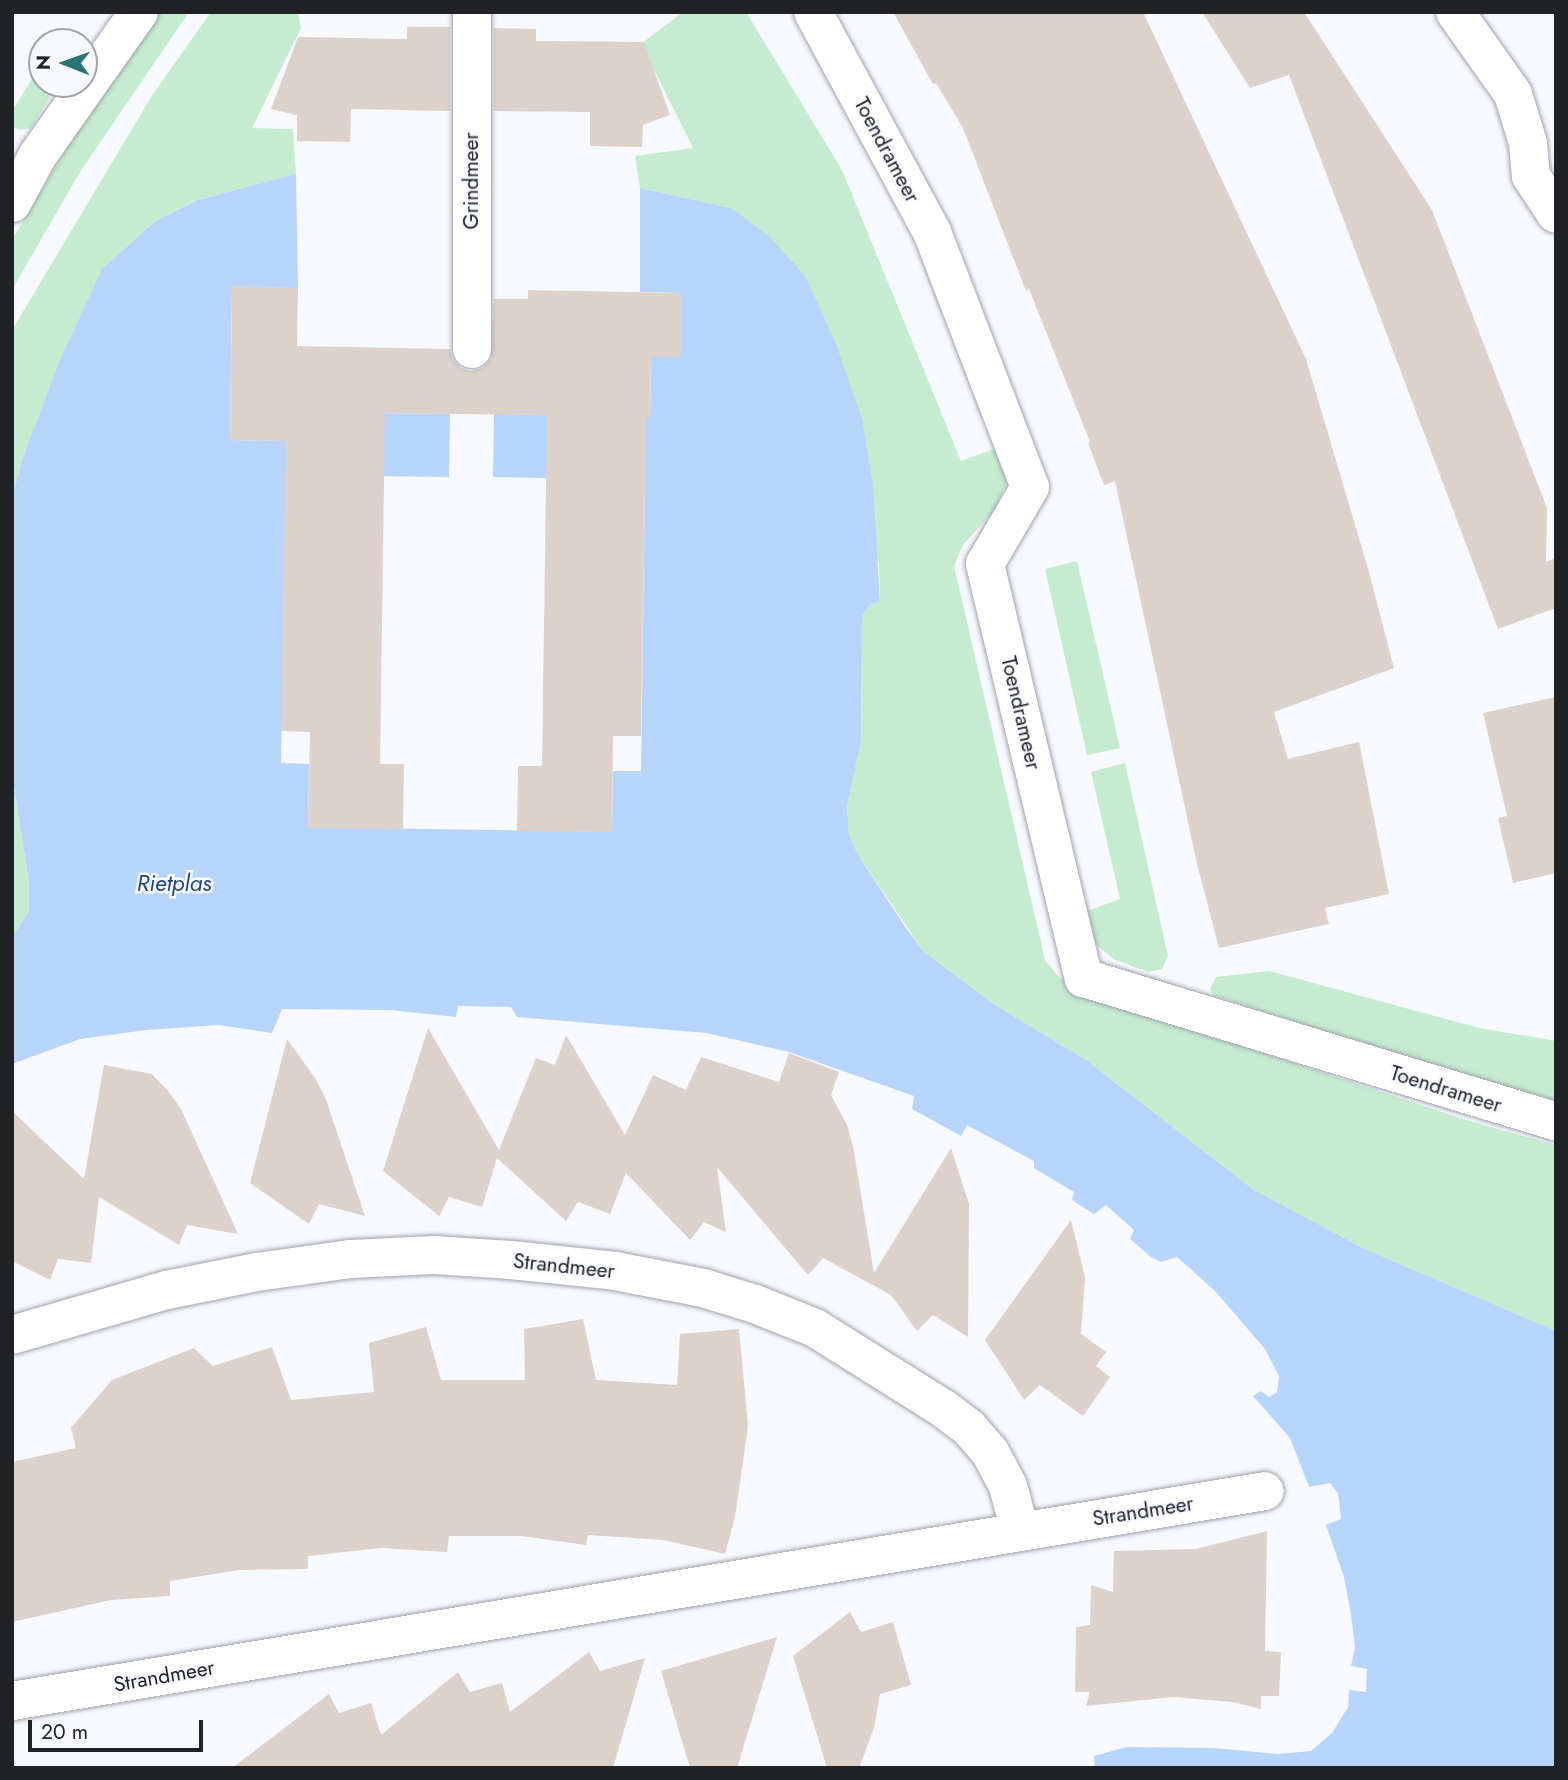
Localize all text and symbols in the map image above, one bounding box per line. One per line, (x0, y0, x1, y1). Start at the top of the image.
north arrow (28, 28, 98, 98)
text: N (30, 55, 57, 70)
street label: Toendrameer (849, 93, 925, 207)
street label: Grindmeer (458, 132, 484, 230)
street label: Toendrameer (996, 654, 1046, 772)
water label: Rietplas (137, 869, 211, 897)
street label: Toendrameer (1387, 1060, 1505, 1118)
street label: Strandmeer (512, 1248, 616, 1284)
street label: Strandmeer (1091, 1491, 1195, 1531)
street label: Strandmeer (112, 1655, 216, 1697)
scale bar (32, 1706, 206, 1750)
text: 20 m (41, 1717, 88, 1747)

